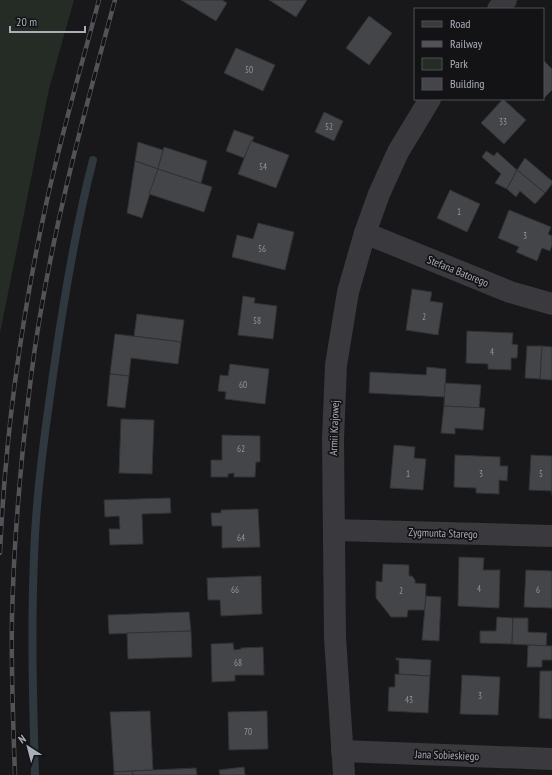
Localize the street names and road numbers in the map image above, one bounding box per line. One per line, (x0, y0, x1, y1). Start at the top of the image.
street label: Stefana Batorego (425, 252, 491, 290)
street label: Armii Krajowej (326, 400, 342, 456)
street label: Zygmunta Starego (408, 525, 478, 541)
street label: Jana Sobieskiego (414, 747, 480, 763)

